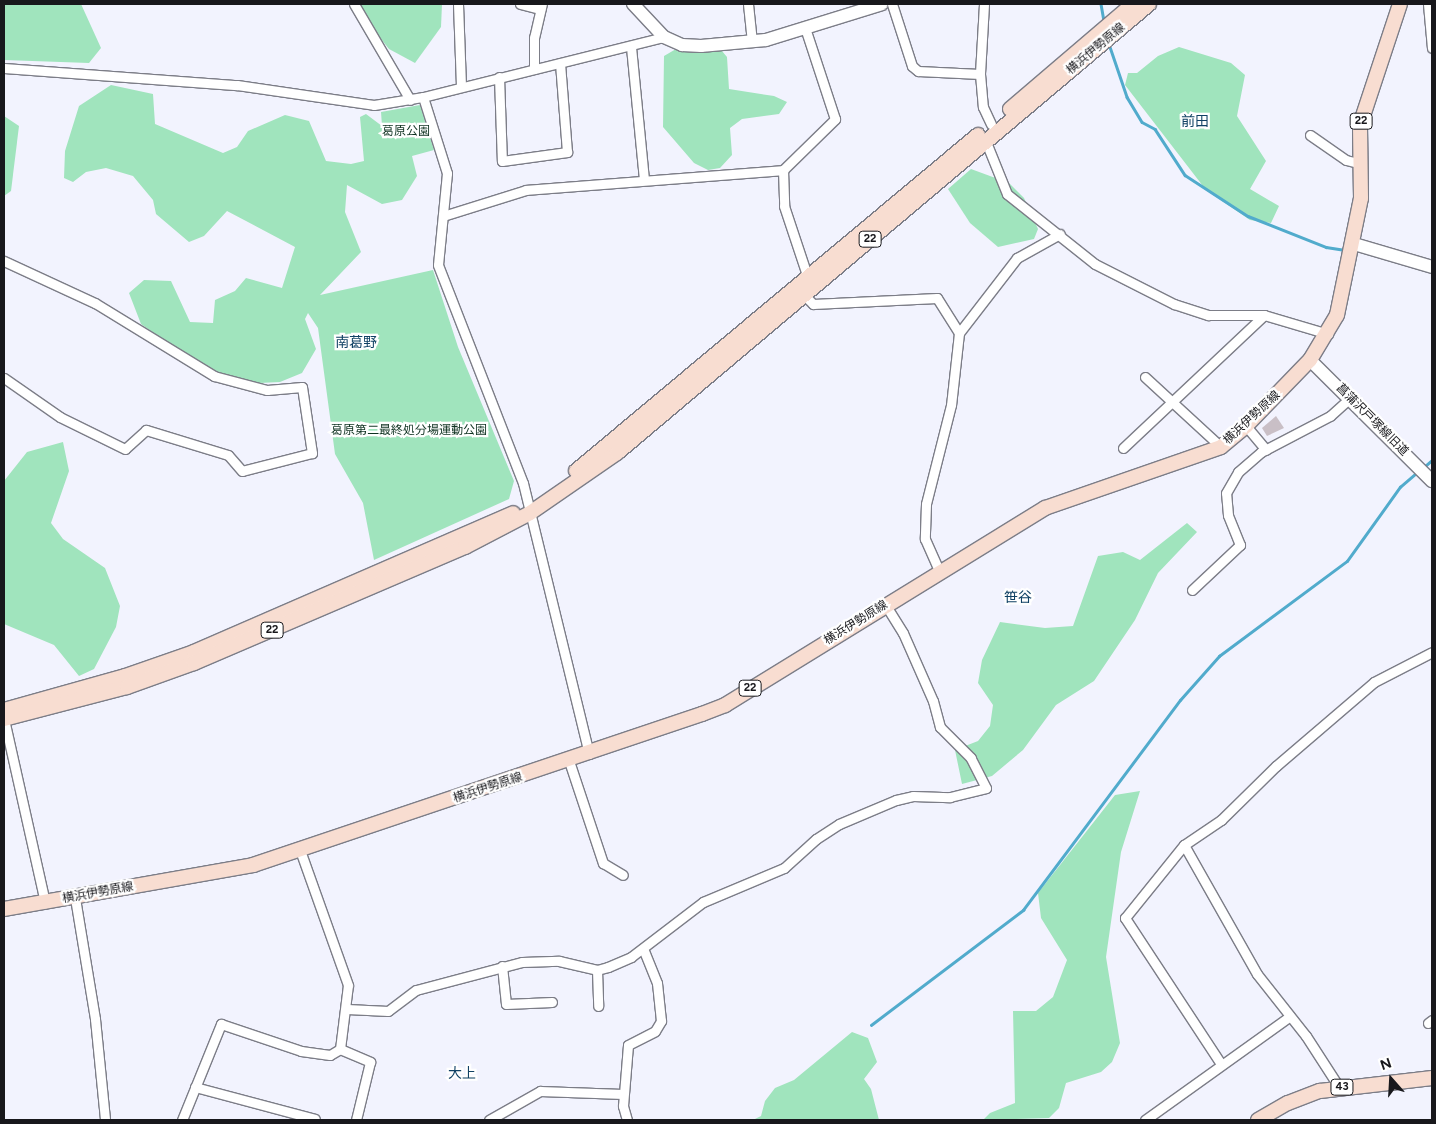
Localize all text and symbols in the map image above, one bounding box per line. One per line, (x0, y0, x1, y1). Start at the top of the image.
street label: 横浜伊勢原線 (1064, 20, 1128, 78)
road number: 22 (1348, 112, 1374, 130)
district label: 前田 (1181, 114, 1209, 130)
park label: 葛原公園 (382, 125, 430, 139)
road number: 22 (858, 230, 882, 248)
district label: 南葛野 (335, 335, 377, 351)
street label: 菖蒲沢戸塚線旧道 (1333, 381, 1411, 459)
street label: 横浜伊勢原線 (1221, 388, 1283, 448)
park label: 葛原第二最終処分場運動公園 (331, 424, 487, 438)
district label: 笹谷 (1004, 590, 1032, 606)
street label: 横浜伊勢原線 (822, 598, 890, 648)
road number: 22 (260, 622, 284, 638)
road number: 22 (738, 680, 762, 696)
street label: 横浜伊勢原線 (452, 770, 524, 806)
street label: 横浜伊勢原線 (61, 880, 135, 906)
north arrow (1366, 1054, 1416, 1104)
text: N (1378, 1055, 1394, 1074)
district label: 大上 (448, 1066, 476, 1082)
road number: 43 (1330, 1078, 1354, 1096)

